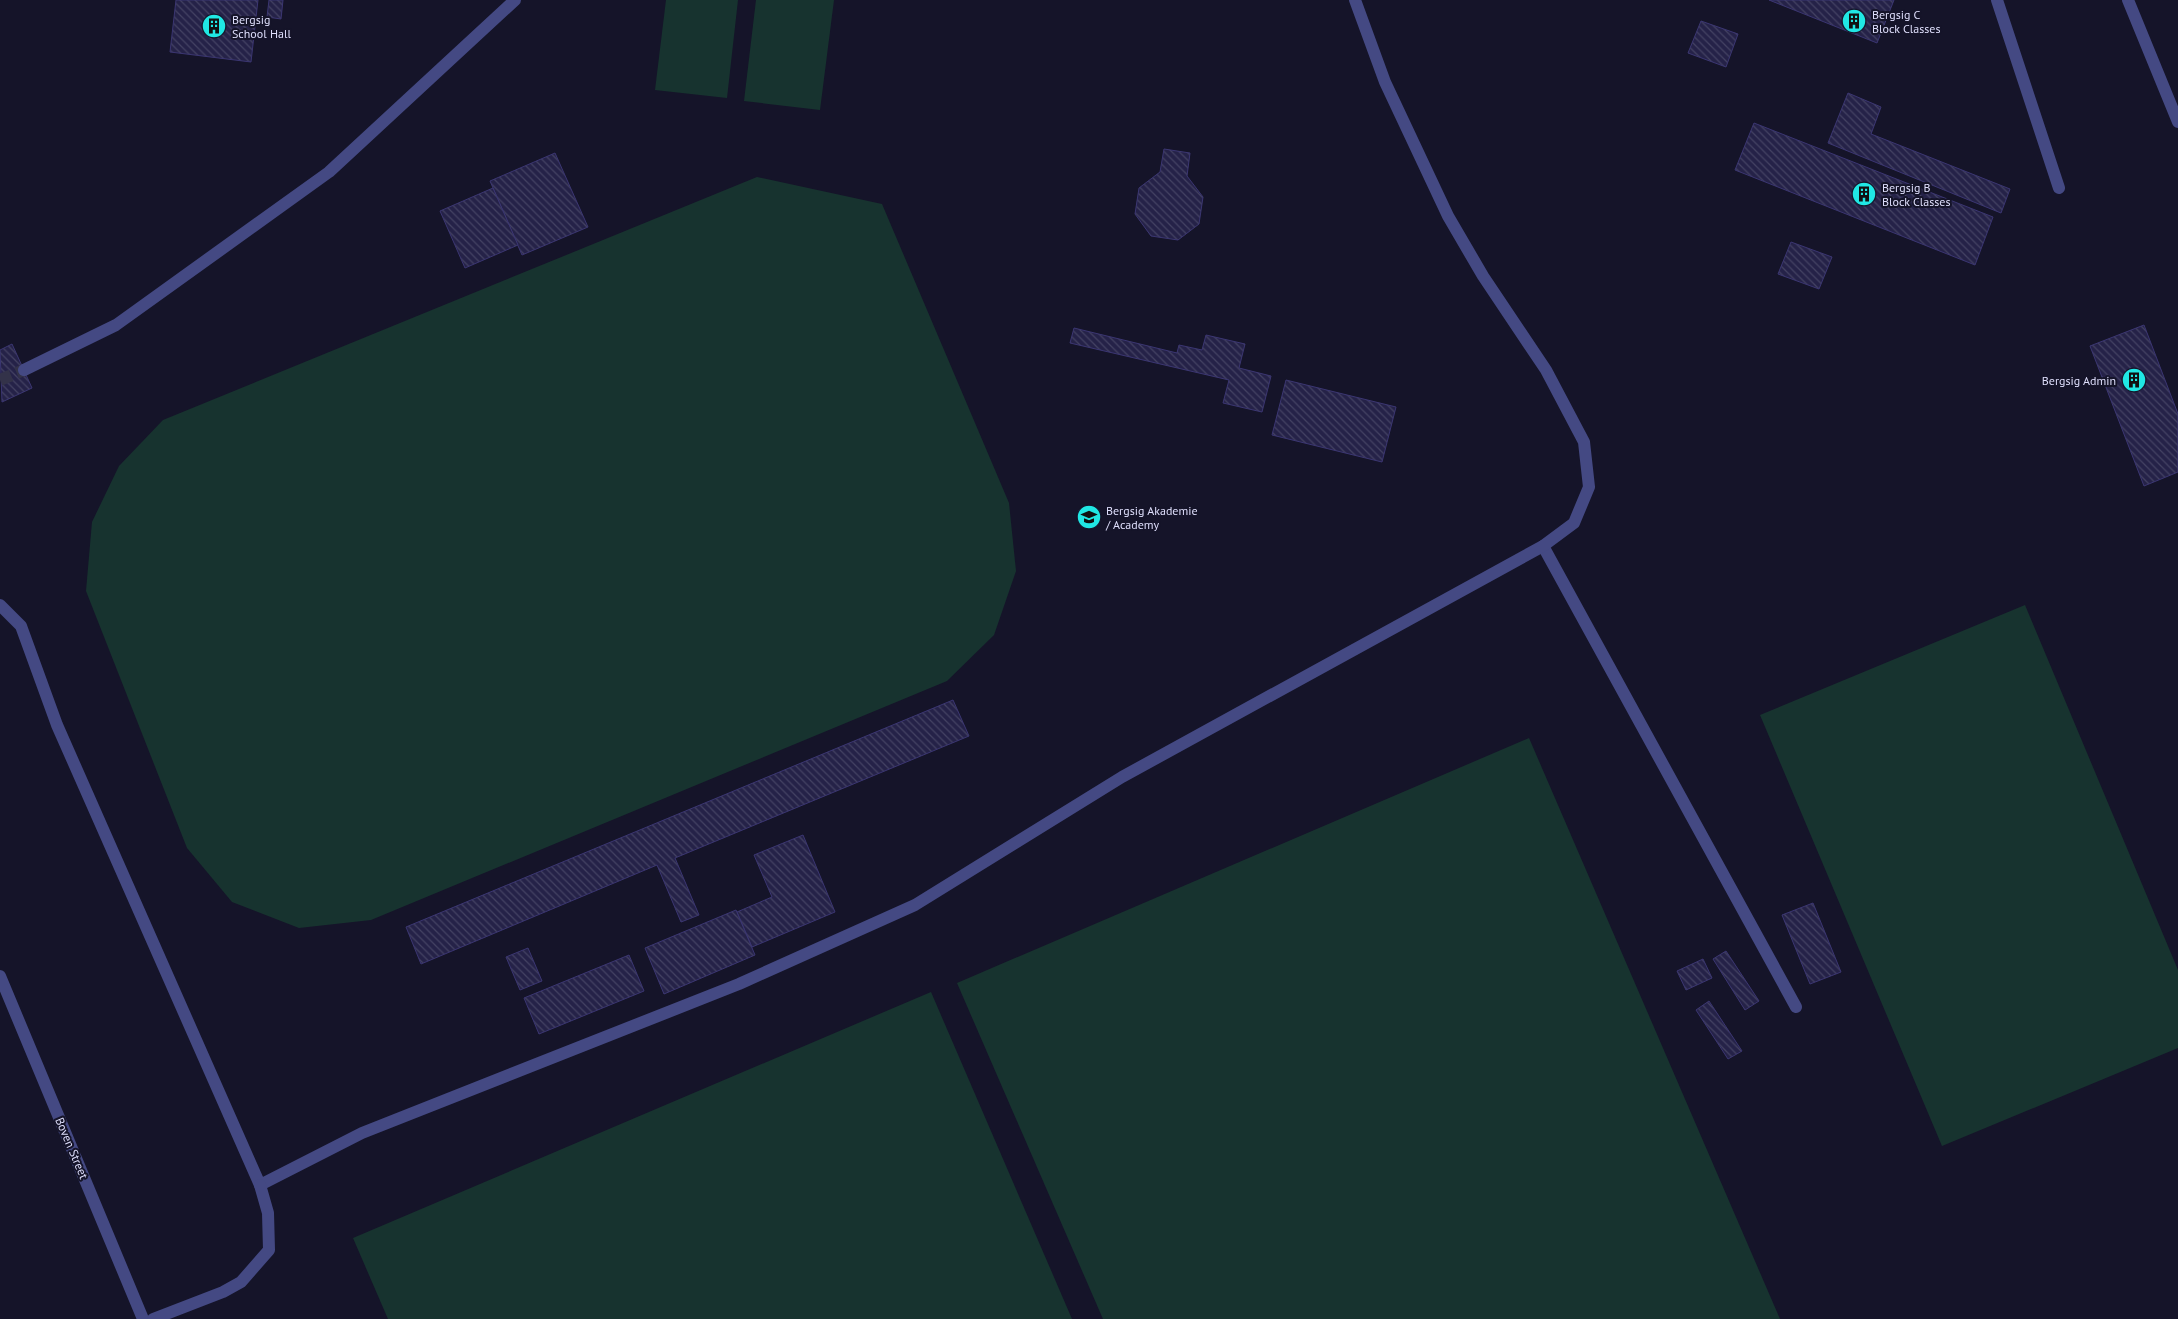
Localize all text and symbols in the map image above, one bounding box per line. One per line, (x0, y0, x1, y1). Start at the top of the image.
place label: Bergsig C Block Classes (1872, 7, 1941, 36)
building icon: Bergsig C Block Classes (1841, 8, 1867, 34)
place label: Bergsig School Hall (232, 12, 291, 41)
building icon: Bergsig School Hall (201, 13, 227, 39)
place label: Bergsig B Block Classes (1882, 180, 1951, 209)
building icon: Bergsig B Block Classes (1851, 181, 1877, 207)
building icon: Bergsig Admin (2121, 367, 2147, 393)
place label: Bergsig Admin (2042, 373, 2116, 388)
place label: Bergsig Akademie / Academy (1105, 503, 1198, 532)
school or university icon: Bergsig Akademie / Academy (1076, 504, 1102, 530)
street label: Boven Street (52, 1115, 92, 1181)

